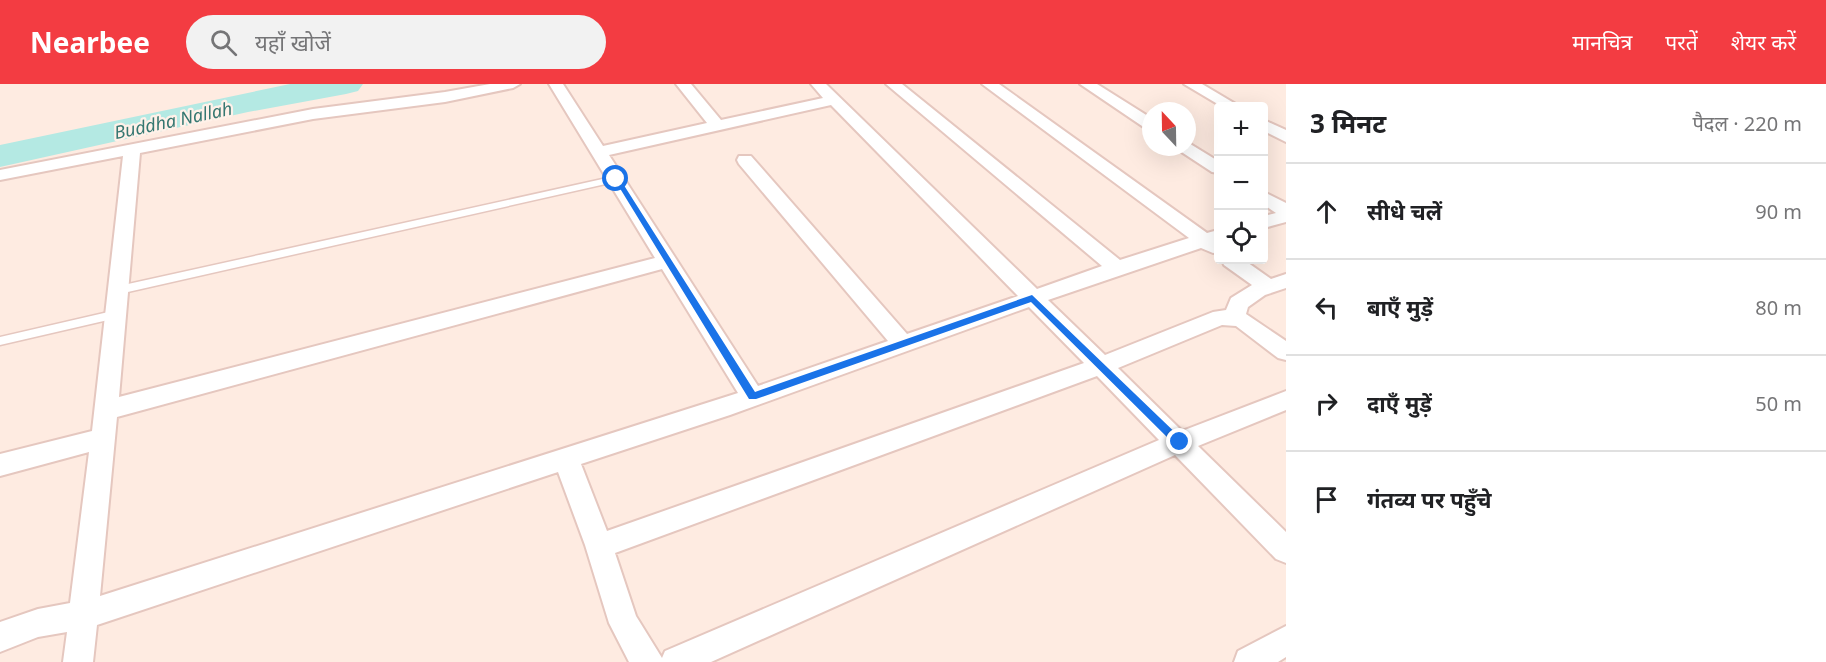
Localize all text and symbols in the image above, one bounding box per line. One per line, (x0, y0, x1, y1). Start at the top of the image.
search box (186, 15, 606, 69)
text: Nearbee (30, 23, 150, 61)
icon: search (207, 26, 240, 59)
text: यहाँ खोजें (255, 27, 331, 57)
text: मानचित्र (1572, 28, 1632, 56)
text: परतें (1665, 28, 1698, 56)
text: शेयर करें (1731, 28, 1796, 56)
water label: Buddha Nallah (112, 96, 234, 144)
north arrow (1142, 102, 1196, 156)
map controls (1214, 102, 1268, 264)
button: + (1214, 102, 1268, 156)
text: 3 मिनट (1310, 105, 1386, 141)
text: पैदल · 220 m (1692, 110, 1802, 137)
button: − (1214, 156, 1268, 210)
route start (602, 165, 628, 191)
icon: ahead (1310, 195, 1343, 228)
text: सीधे चलें (1367, 196, 1442, 226)
text: 90 m (1755, 198, 1802, 225)
button: locate (1214, 210, 1268, 264)
icon: left (1310, 291, 1343, 324)
text: बाएँ मुड़ें (1367, 292, 1433, 322)
text: 80 m (1755, 294, 1802, 321)
icon: right (1310, 387, 1343, 420)
text: दाएँ मुड़ें (1367, 388, 1432, 418)
text: 50 m (1755, 390, 1802, 417)
route end (1166, 428, 1192, 454)
icon: arrive (1310, 483, 1343, 516)
text: गंतव्य पर पहुँचे (1367, 484, 1492, 514)

